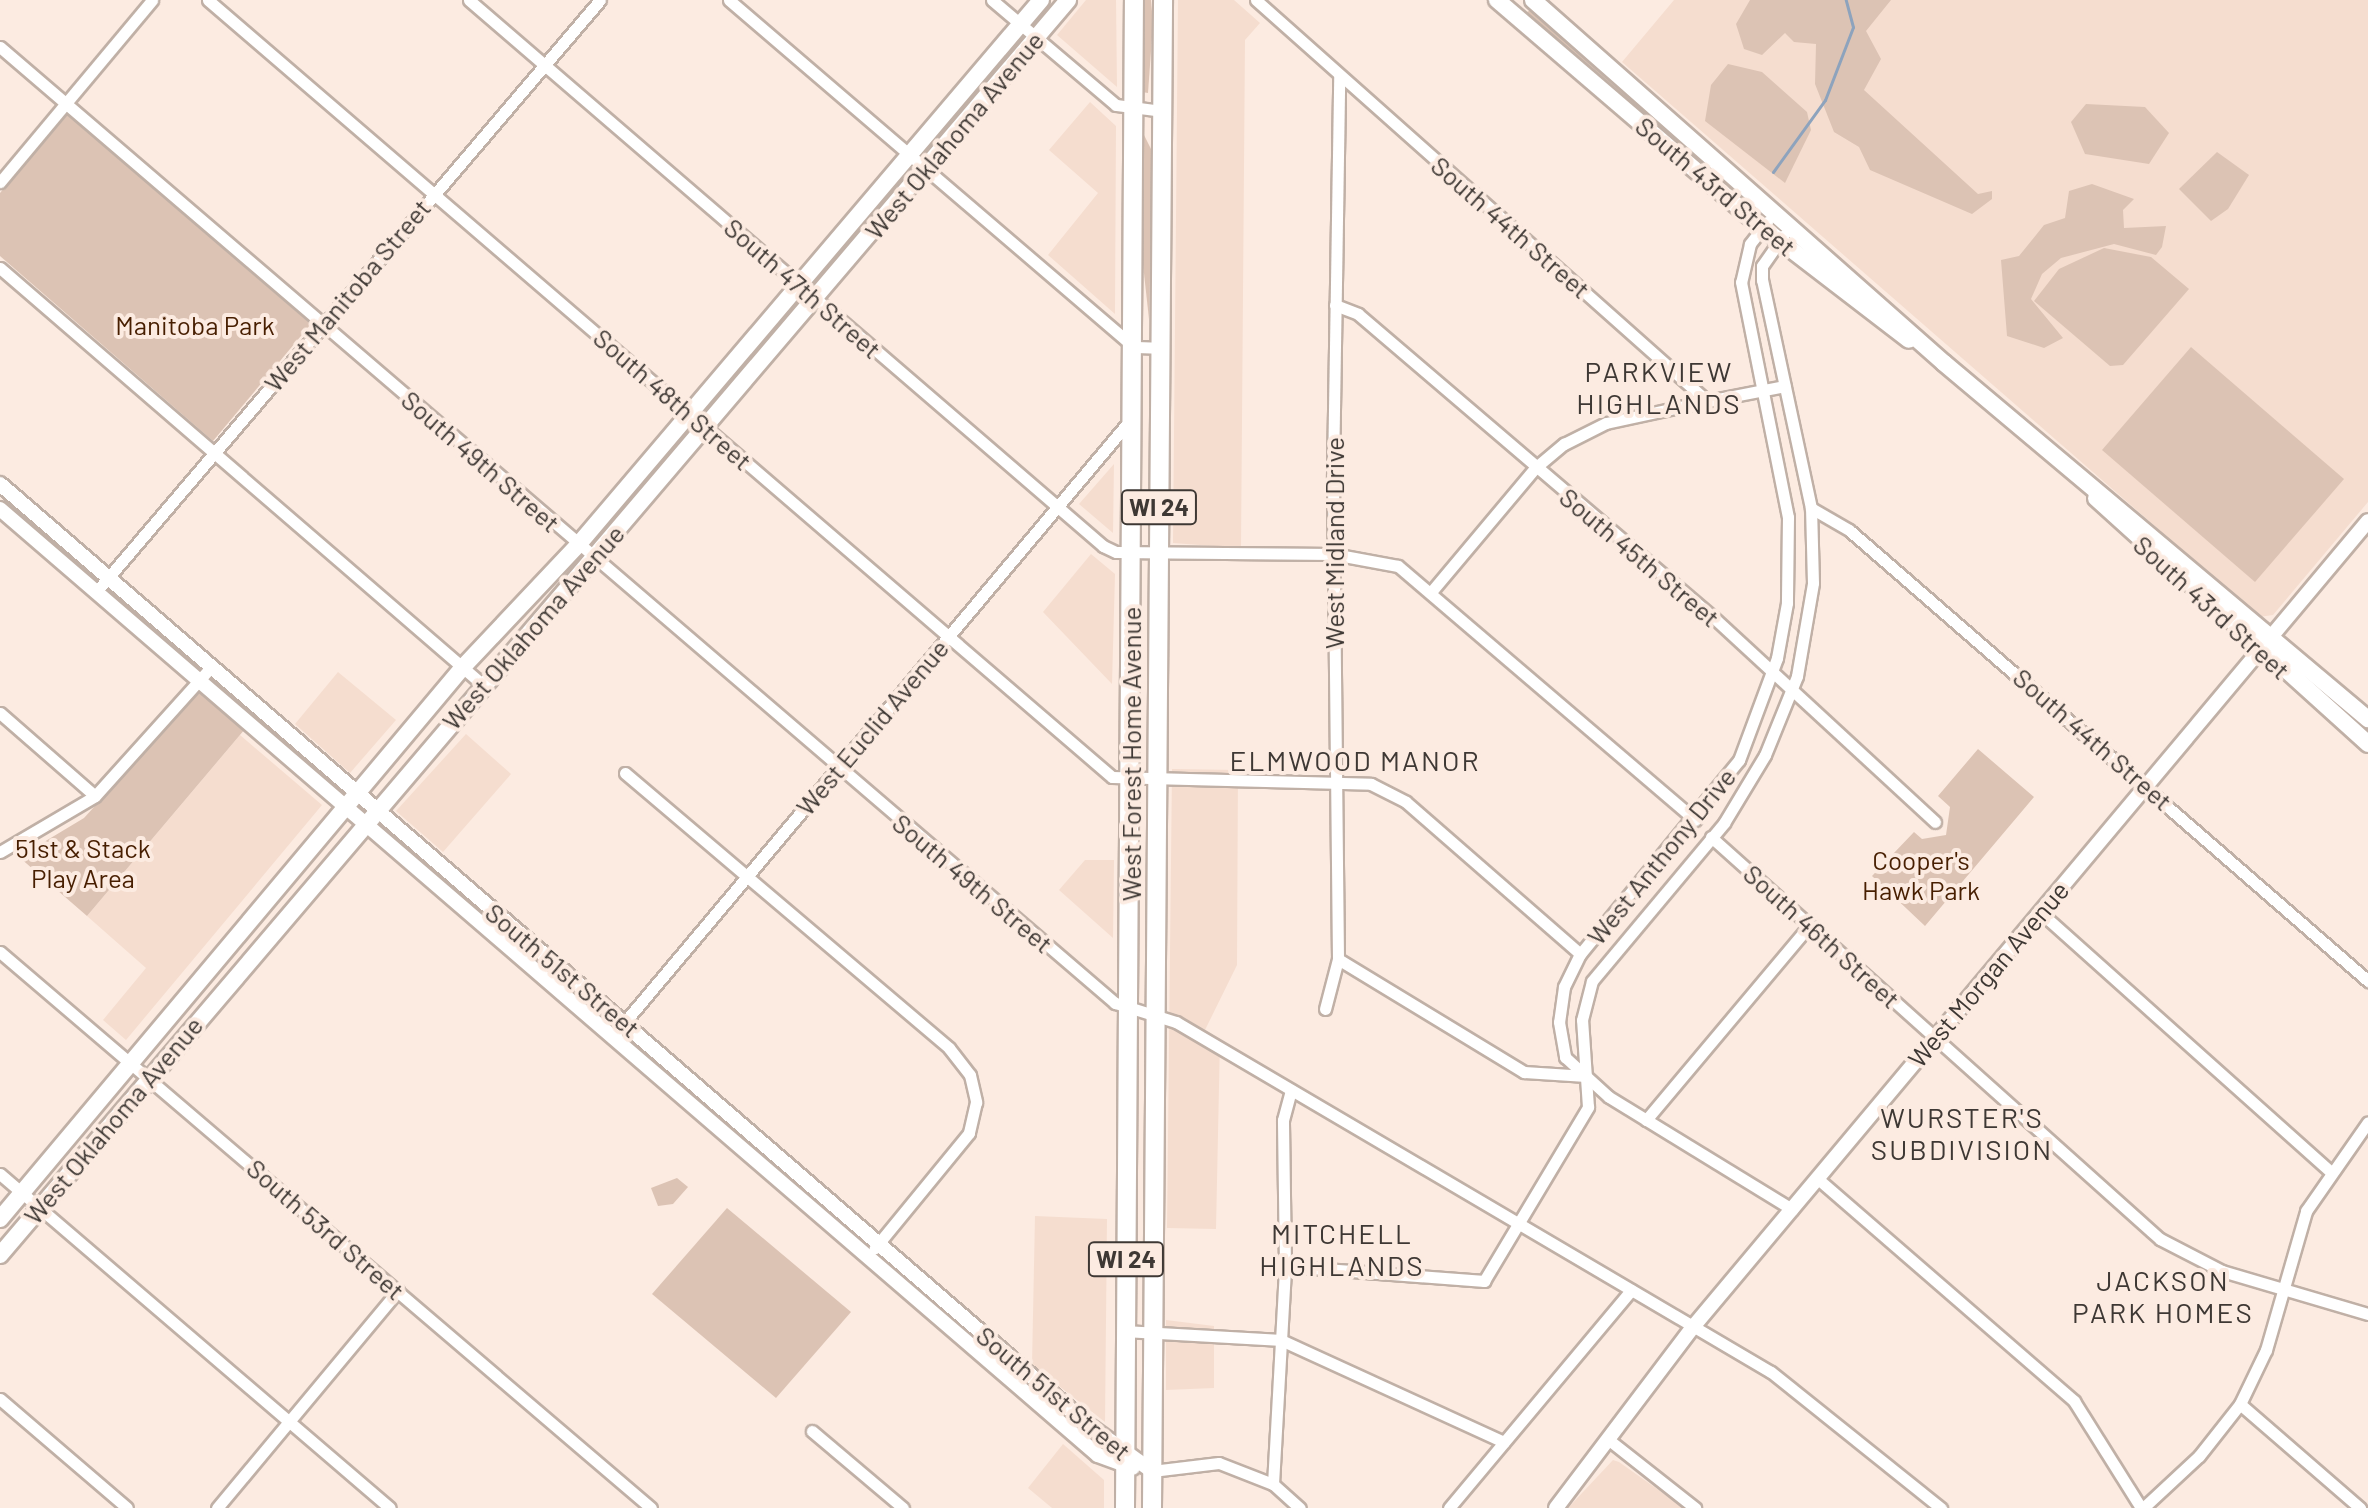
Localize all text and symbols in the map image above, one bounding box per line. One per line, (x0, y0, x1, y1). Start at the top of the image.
street label: West Oklahoma Avenue (858, 25, 1050, 245)
street label: South 43rd Street (1630, 110, 1802, 262)
street label: South 44th Street (1425, 150, 1597, 304)
street label: West Manitoba Street (257, 192, 437, 398)
street label: South 47th Street (718, 211, 888, 365)
park label: Manitoba Park (115, 309, 275, 341)
street label: South 48th Street (587, 322, 759, 476)
district label: PARKVIEW HIGHLANDS (1576, 354, 1742, 420)
street label: South 49th Street (395, 384, 567, 538)
street label: West Midland Drive (1318, 437, 1350, 649)
street label: South 45th Street (1554, 481, 1726, 633)
road number: WI 24 (1119, 487, 1199, 527)
street label: West Oklahoma Avenue (435, 518, 631, 736)
street label: South 43rd Street (2127, 529, 2297, 685)
street label: West Forest Home Avenue (1115, 607, 1147, 901)
street label: West Euclid Avenue (789, 633, 955, 821)
street label: South 44th Street (2007, 662, 2179, 816)
district label: ELMWOOD MANOR (1229, 743, 1481, 777)
street label: West Anthony Drive (1580, 761, 1742, 951)
street label: South 49th Street (887, 807, 1059, 959)
park label: 51st & Stack Play Area (15, 832, 151, 894)
park label: Cooper's Hawk Park (1862, 844, 1980, 906)
street label: South 46th Street (1737, 858, 1907, 1014)
street label: West Morgan Avenue (1901, 875, 2075, 1073)
street label: South 51st Street (479, 896, 647, 1044)
street label: West Oklahoma Avenue (17, 1010, 209, 1230)
district label: WURSTER'S SUBDIVISION (1871, 1100, 2053, 1166)
street label: South 53rd Street (241, 1152, 411, 1306)
district label: MITCHELL HIGHLANDS (1259, 1216, 1425, 1282)
road number: WI 24 (1086, 1239, 1166, 1279)
district label: JACKSON PARK HOMES (2072, 1263, 2254, 1329)
street label: South 51st Street (970, 1319, 1138, 1467)

